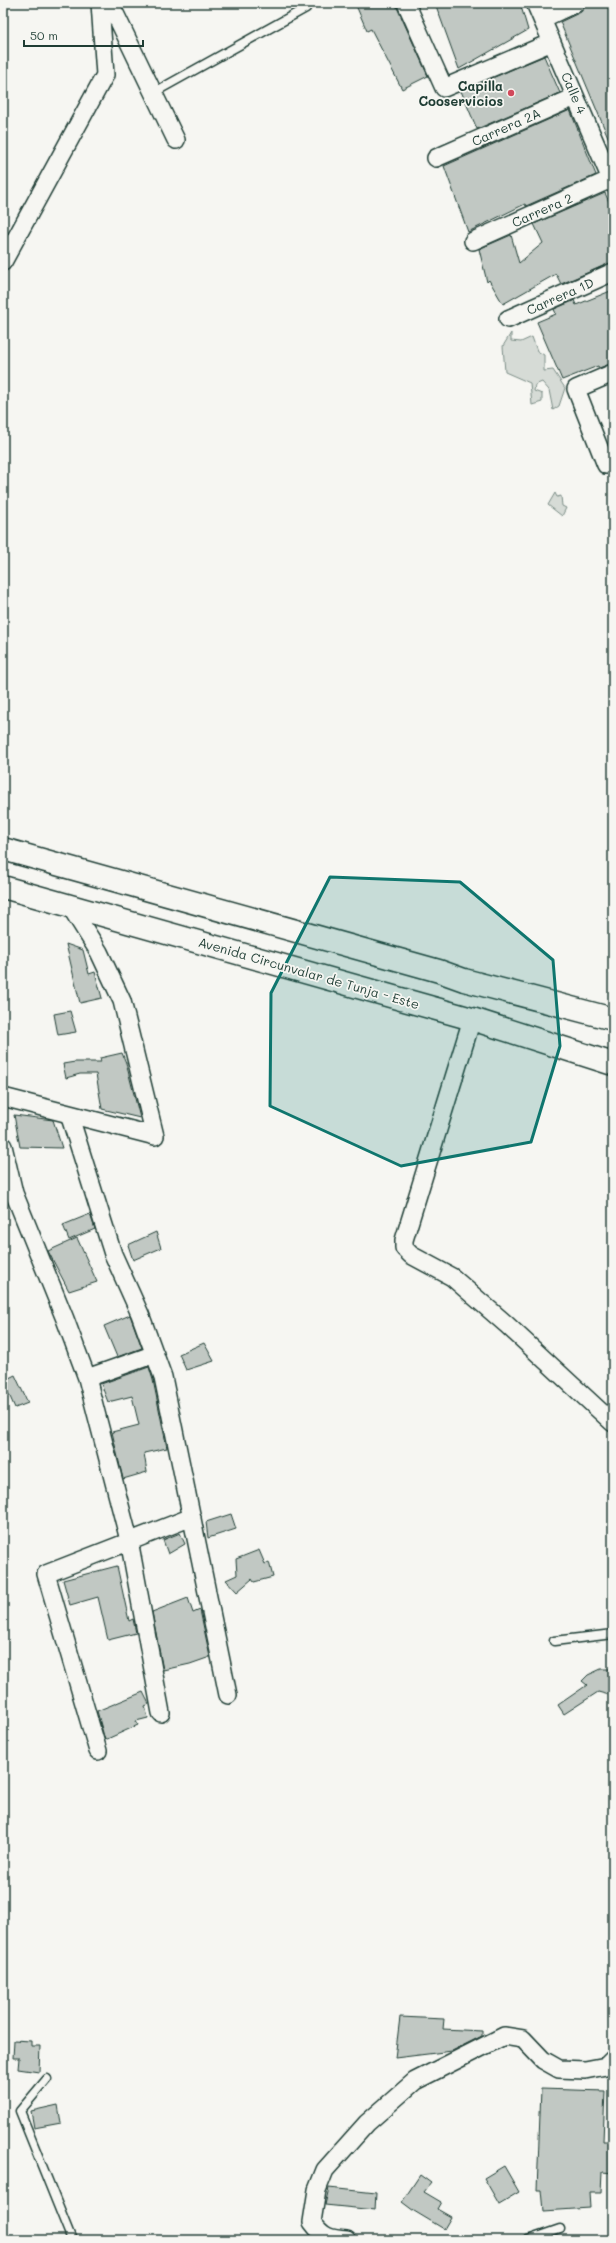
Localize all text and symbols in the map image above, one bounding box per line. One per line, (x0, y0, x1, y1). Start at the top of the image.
scale bar (24, 22, 143, 48)
text: 50 m (30, 27, 58, 43)
street label: Calle 4 (558, 69, 591, 117)
place label: Capilla Cooservicios (418, 77, 503, 109)
marker: Capilla Cooservicios (506, 88, 516, 98)
street label: Carrera 2A (469, 104, 543, 149)
street label: Carrera 2 (509, 189, 575, 230)
street label: Carrera 1D (523, 273, 596, 318)
street label: Avenida Circunvalar de Tunja - Este (197, 933, 421, 1012)

